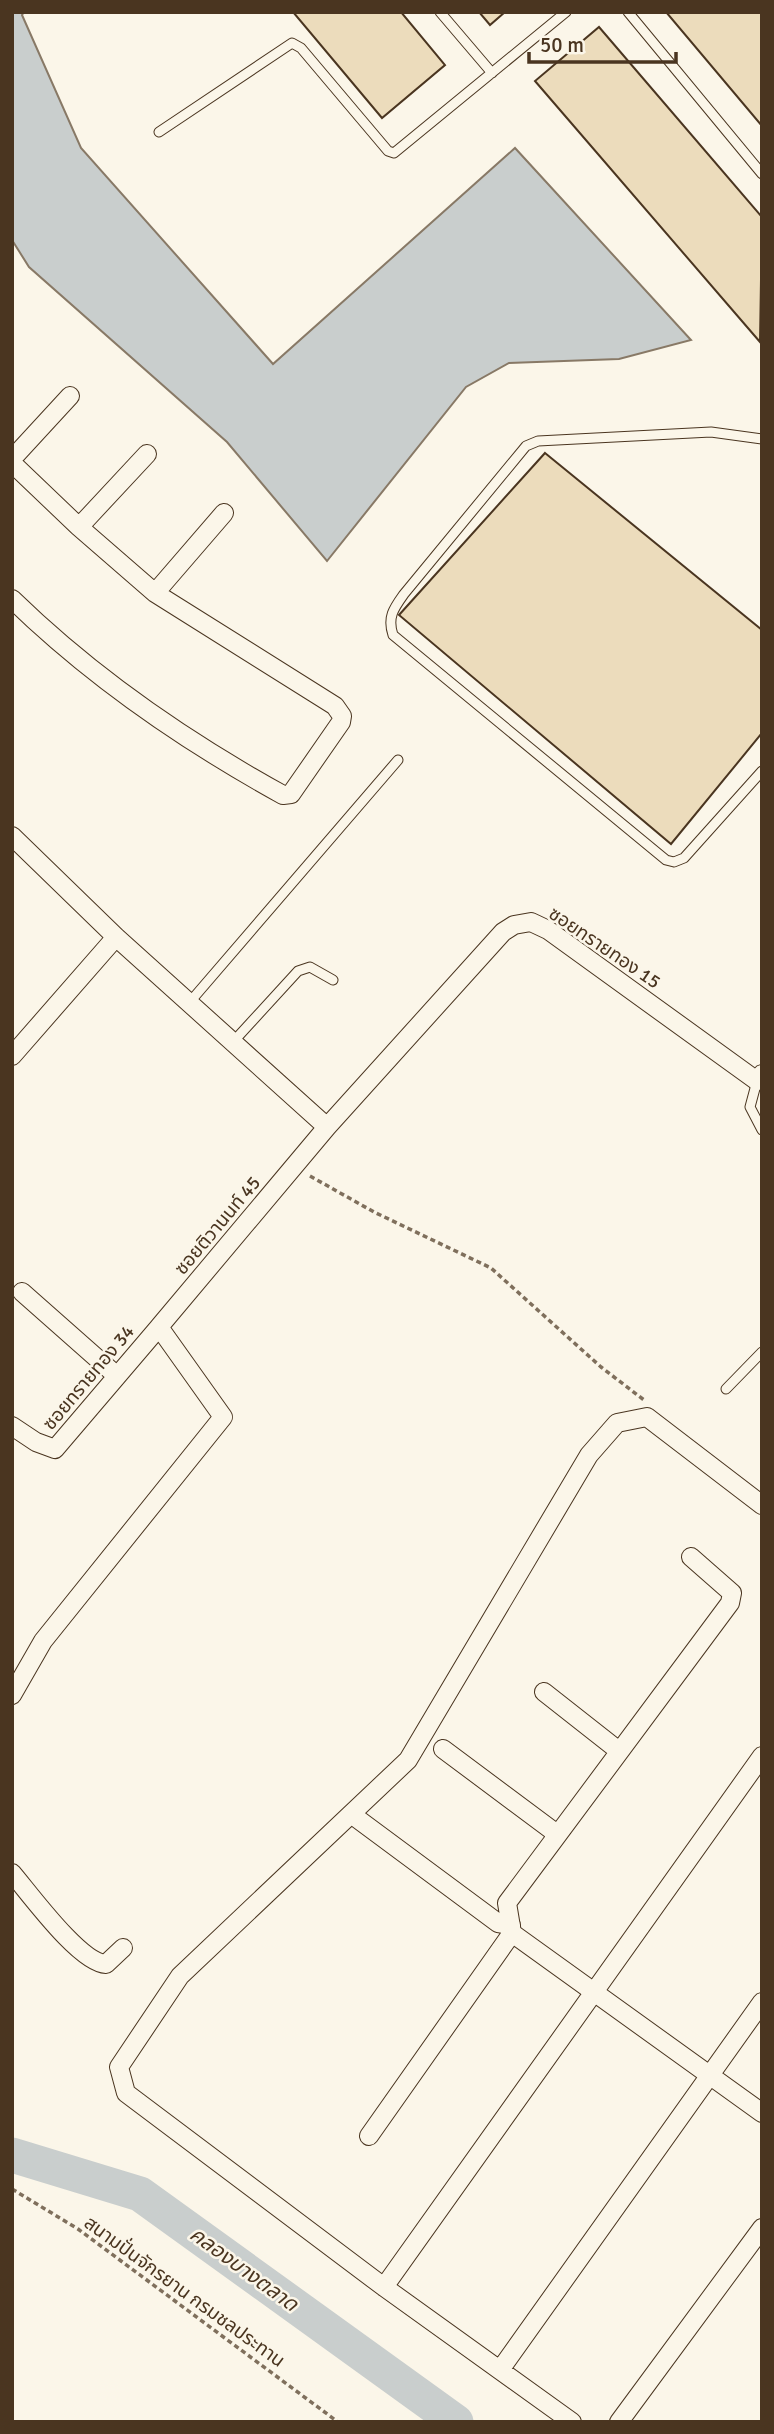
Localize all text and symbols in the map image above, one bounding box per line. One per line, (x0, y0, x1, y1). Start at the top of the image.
scale bar (529, 21, 676, 65)
text: 50 m (540, 32, 584, 58)
street label: ซอยทรายทอง 15 (544, 902, 665, 994)
street label: ซอยติวานนท์ 45 (170, 1171, 266, 1280)
street label: ซอยทรายทอง 34 (38, 1320, 140, 1435)
street label: สนามปั่นจักรยาน กรมชลประทาน (79, 2210, 290, 2373)
water label: คลองบางตลาด (185, 2221, 304, 2318)

